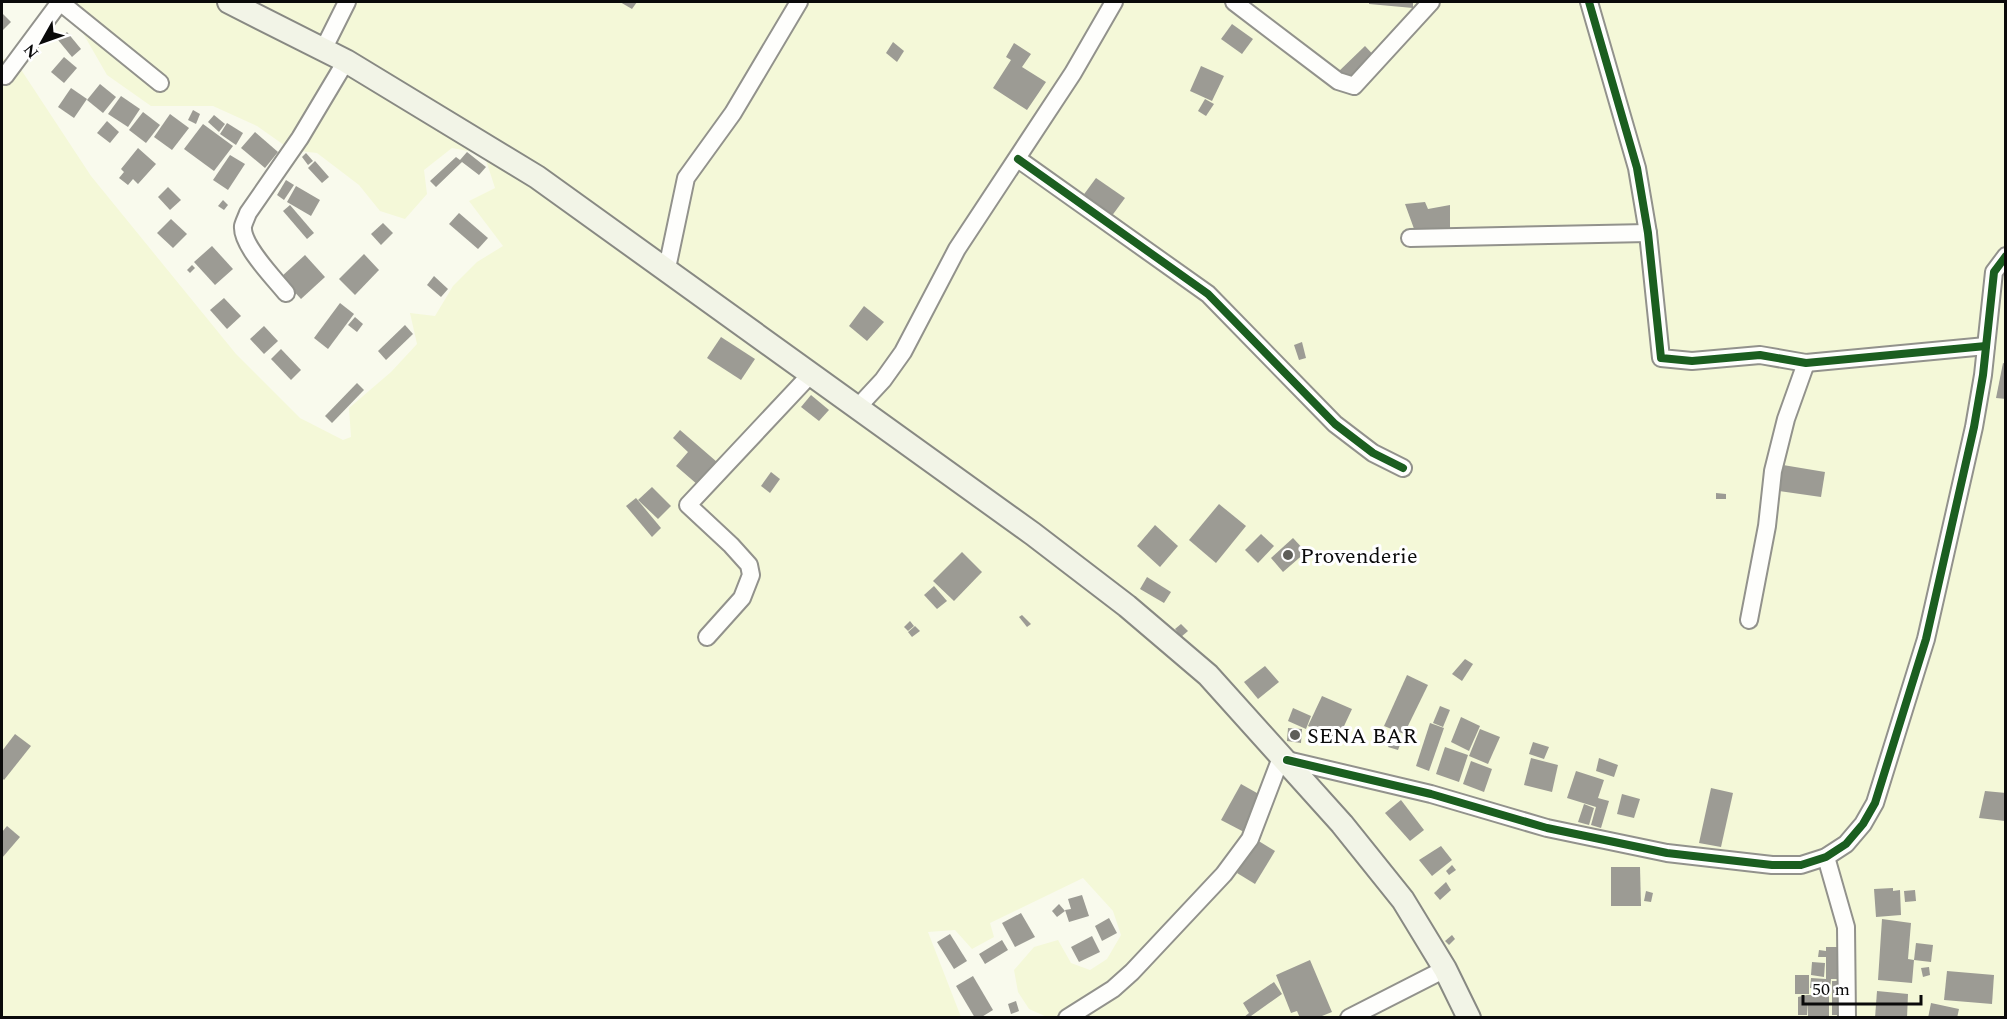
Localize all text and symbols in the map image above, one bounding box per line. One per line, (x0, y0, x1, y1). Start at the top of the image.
north arrow (12, 12, 72, 72)
text: N (18, 38, 45, 64)
place label: Provenderie (1300, 540, 1418, 573)
marker: Provenderie (1281, 548, 1295, 562)
place label: SENA BAR (1307, 720, 1417, 753)
marker: SENA BAR (1288, 728, 1302, 742)
scale bar (1803, 968, 1922, 1006)
text: 50 m (1812, 976, 1850, 1003)

